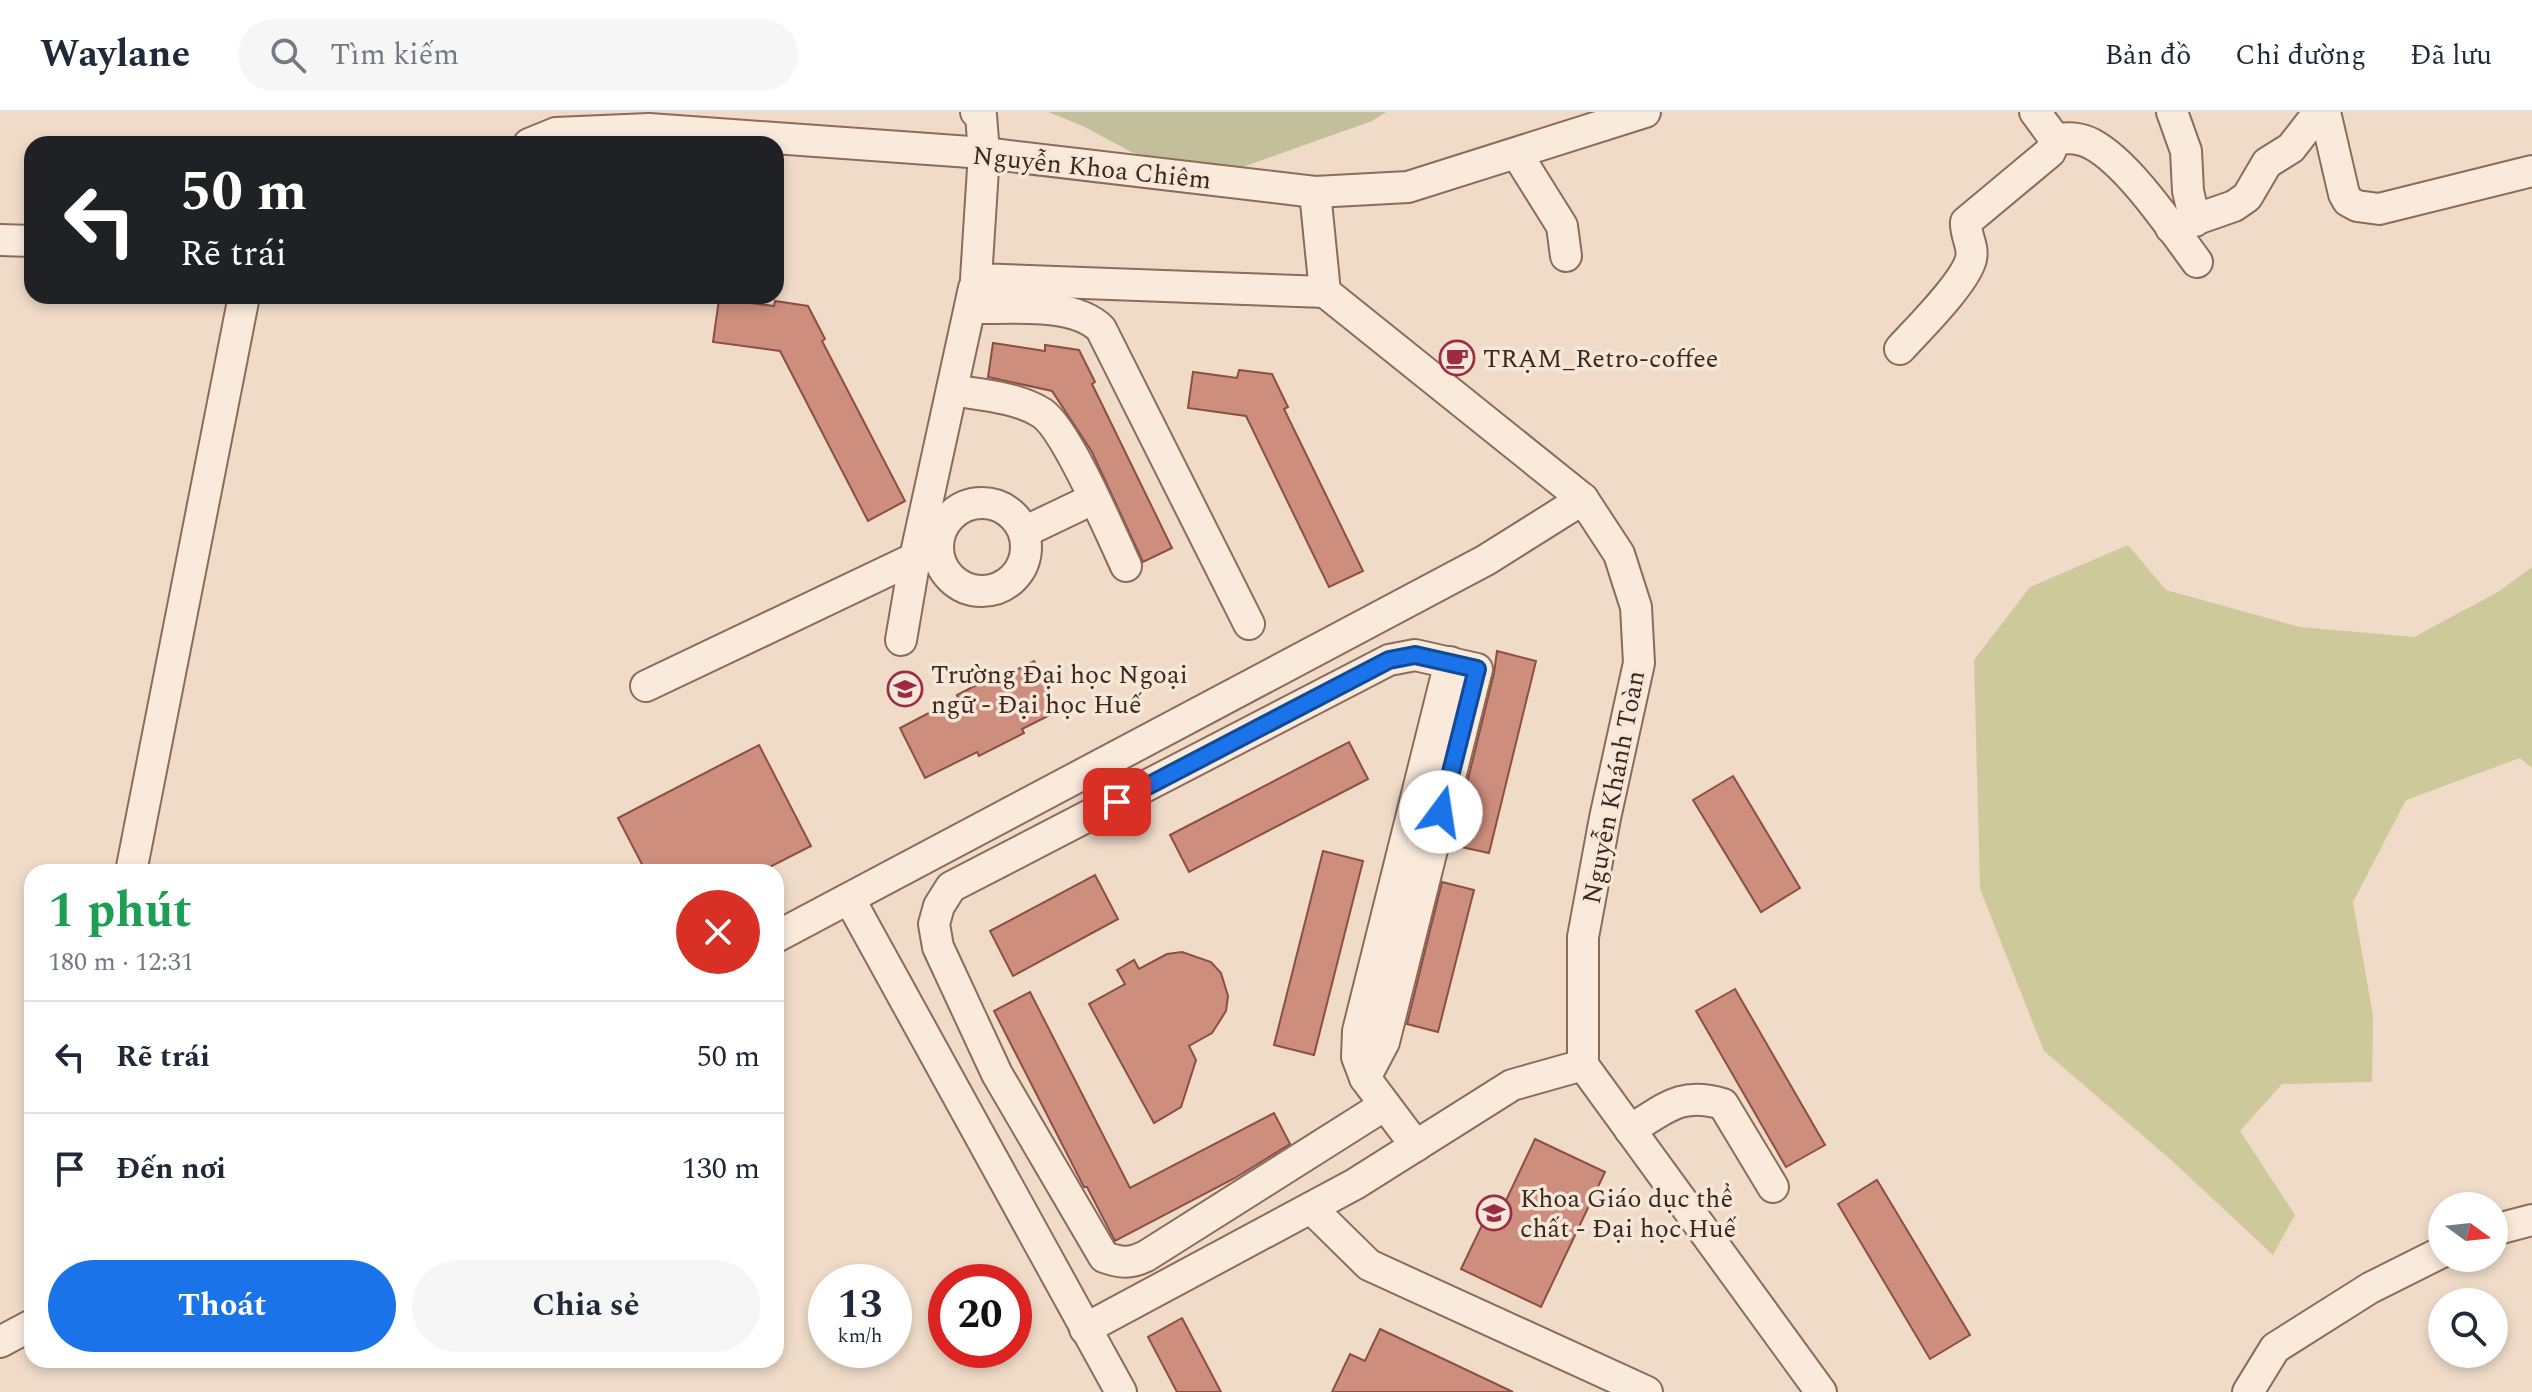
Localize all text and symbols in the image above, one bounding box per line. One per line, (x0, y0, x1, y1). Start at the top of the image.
search box (238, 19, 798, 91)
text: Waylane (40, 26, 190, 84)
text: Tìm kiếm (330, 32, 459, 78)
icon: search (266, 33, 310, 77)
text: Bản đồ (2105, 34, 2191, 77)
text: Chỉ đường (2235, 34, 2366, 77)
text: Đã lưu (2410, 34, 2492, 77)
street label: Nguyễn Khoa Chiêm (971, 136, 1213, 200)
text: 50 m (180, 150, 307, 235)
icon: left (48, 168, 152, 272)
text: Rẽ trái (180, 227, 287, 282)
cafe icon: TRẠM_Retro-coffee (1438, 339, 1476, 377)
place label: TRẠM_Retro-coffee (1483, 339, 1718, 379)
place label: Trường Đại học Ngoại ngữ - Đại học Huế (931, 655, 1188, 725)
street label: Nguyễn Khánh Toàn (1572, 667, 1656, 907)
school or university icon: Trường Đại học Ngoại ngữ - Đại học Huế (886, 670, 924, 708)
pin (1083, 768, 1151, 836)
position arrow (1399, 770, 1483, 854)
icon: arrive (1095, 780, 1139, 824)
text: 1 phút (48, 875, 192, 948)
button: close (676, 890, 760, 974)
text: 180 m · 12:31 (48, 942, 194, 982)
text: Rẽ trái (116, 1034, 210, 1080)
text: 50 m (697, 1034, 760, 1080)
icon: left (48, 1035, 92, 1079)
text: Đến nơi (116, 1146, 226, 1192)
text: 130 m (682, 1146, 760, 1192)
icon: arrive (48, 1147, 92, 1191)
place label: Khoa Giáo dục thể chất - Đại học Huế (1520, 1179, 1737, 1249)
north arrow (2428, 1192, 2508, 1272)
map controls (2428, 1192, 2508, 1368)
school or university icon: Khoa Giáo dục thể chất - Đại học Huế (1475, 1194, 1513, 1232)
button: Thoát (48, 1260, 396, 1352)
button: Chia sẻ (412, 1260, 760, 1352)
speed limit sign: 20 (928, 1264, 1032, 1368)
text: 13 (838, 1275, 882, 1336)
button: search (2428, 1288, 2508, 1368)
text: km/h (838, 1321, 883, 1351)

